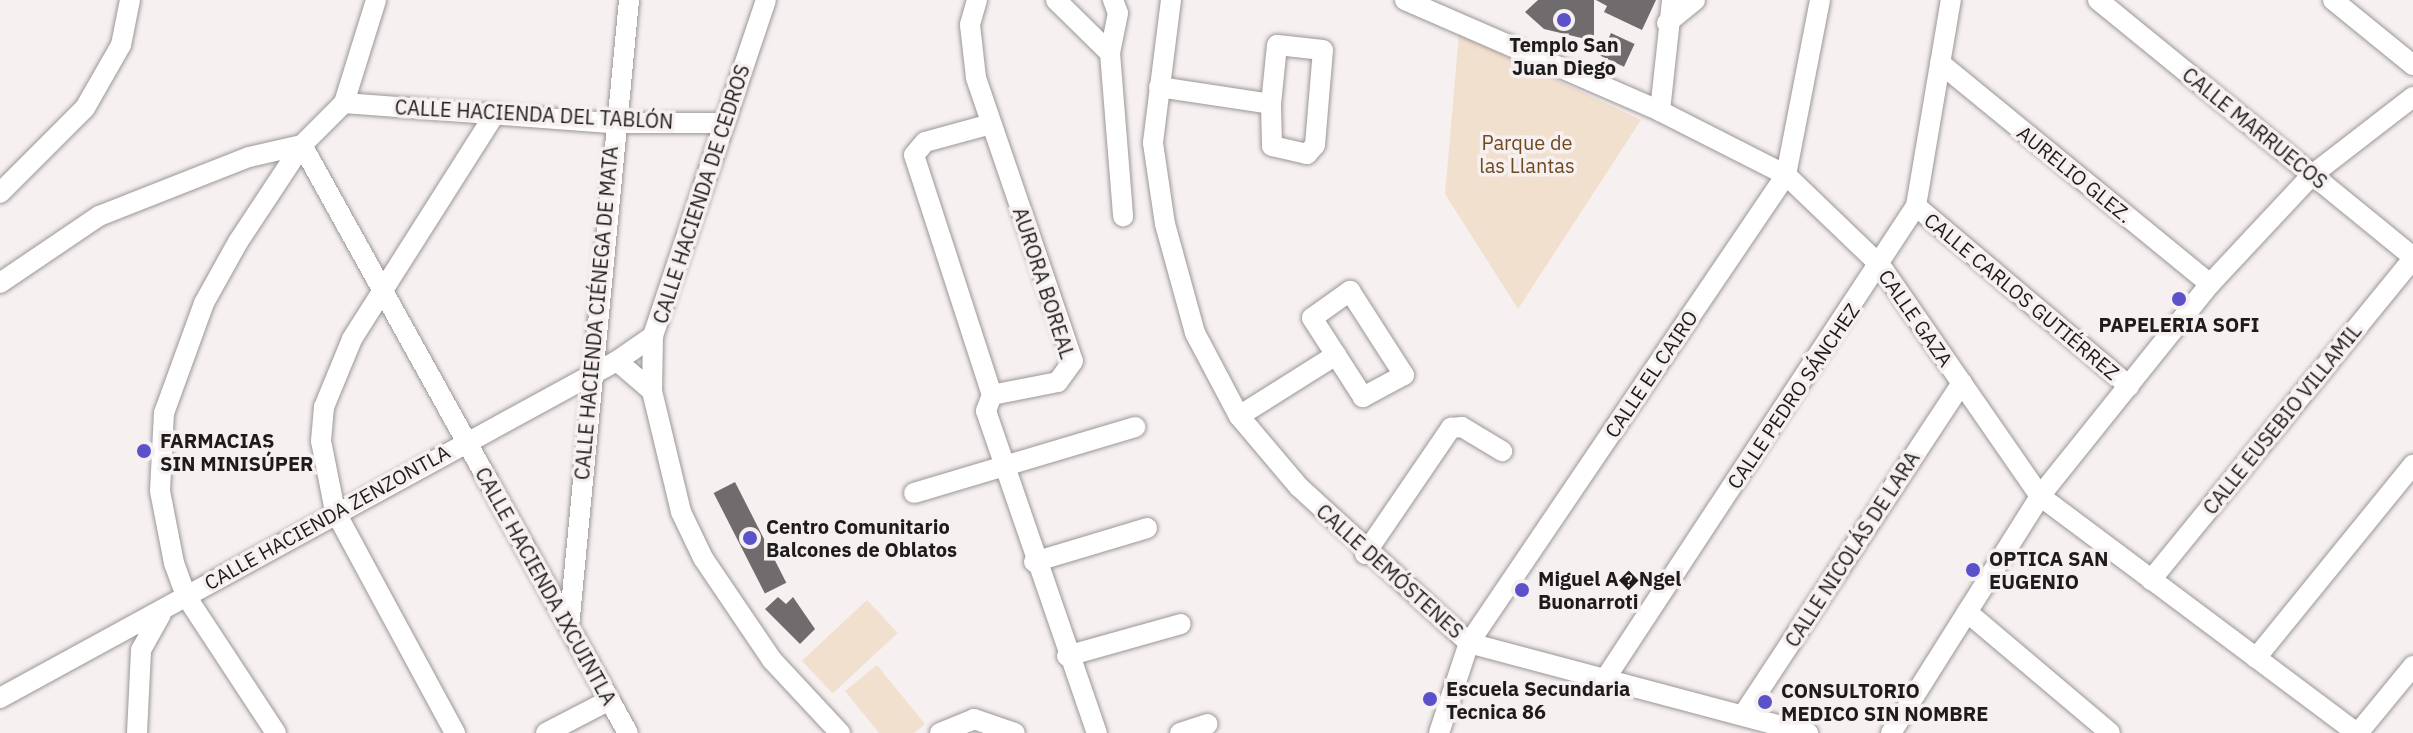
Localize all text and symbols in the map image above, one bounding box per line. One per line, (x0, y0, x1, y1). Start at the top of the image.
marker: Templo San Juan Diego (1555, 11, 1573, 29)
place label: Templo San Juan Diego (1509, 32, 1619, 79)
street label: CALLE HACIENDA DE CEDROS (648, 61, 754, 327)
street label: CALLE MARRUECOS (2178, 62, 2332, 194)
street label: CALLE HACIENDA DEL TABLÓN (394, 95, 674, 133)
street label: AURELIO GLEZ. (2013, 120, 2137, 228)
park label: Parque de las Llantas (1479, 130, 1575, 177)
street label: CALLE HACIENDA CIÉNEGA DE MATA (569, 145, 623, 481)
street label: AURORA BOREAL (1008, 204, 1080, 362)
street label: CALLE CARLOS GUTIÉRREZ (1920, 207, 2124, 385)
street label: CALLE GAZA (1874, 265, 1958, 371)
marker: PAPELERIA SOFI (2170, 290, 2188, 308)
street label: CALLE PEDRO SÁNCHEZ (1722, 299, 1864, 493)
street label: CALLE EL CAIRO (1600, 306, 1702, 442)
place label: PAPELERIA SOFI (2099, 312, 2259, 336)
street label: CALLE EUSEBIO VILLAMIL (2198, 319, 2366, 519)
place label: FARMACIAS SIN MINISÚPER (160, 428, 314, 475)
street label: CALLE HACIENDA ZENZONTLA (200, 439, 454, 595)
marker: FARMACIAS SIN MINISÚPER (135, 442, 153, 460)
street label: CALLE NICOLÁS DE LARA (1780, 447, 1924, 651)
street label: CALLE HACIENDA IXCUINTLA (471, 463, 621, 709)
street label: CALLE DEMÓSTENES (1312, 499, 1468, 643)
place label: Centro Comunitario Balcones de Oblatos (766, 514, 957, 561)
marker: Centro Comunitario Balcones de Oblatos (741, 529, 759, 547)
place label: OPTICA SAN EUGENIO (1989, 546, 2109, 593)
marker: OPTICA SAN EUGENIO (1964, 561, 1982, 579)
place label: Miguel A�Ngel Buonarroti (1538, 566, 1681, 613)
marker: Miguel A�Ngel Buonarroti (1513, 581, 1531, 599)
place label: Escuela Secundaria Tecnica 86 (1446, 676, 1630, 723)
place label: CONSULTORIO MEDICO SIN NOMBRE (1781, 678, 1988, 725)
marker: Escuela Secundaria Tecnica 86 (1421, 690, 1439, 708)
marker: CONSULTORIO MEDICO SIN NOMBRE (1756, 693, 1774, 711)

